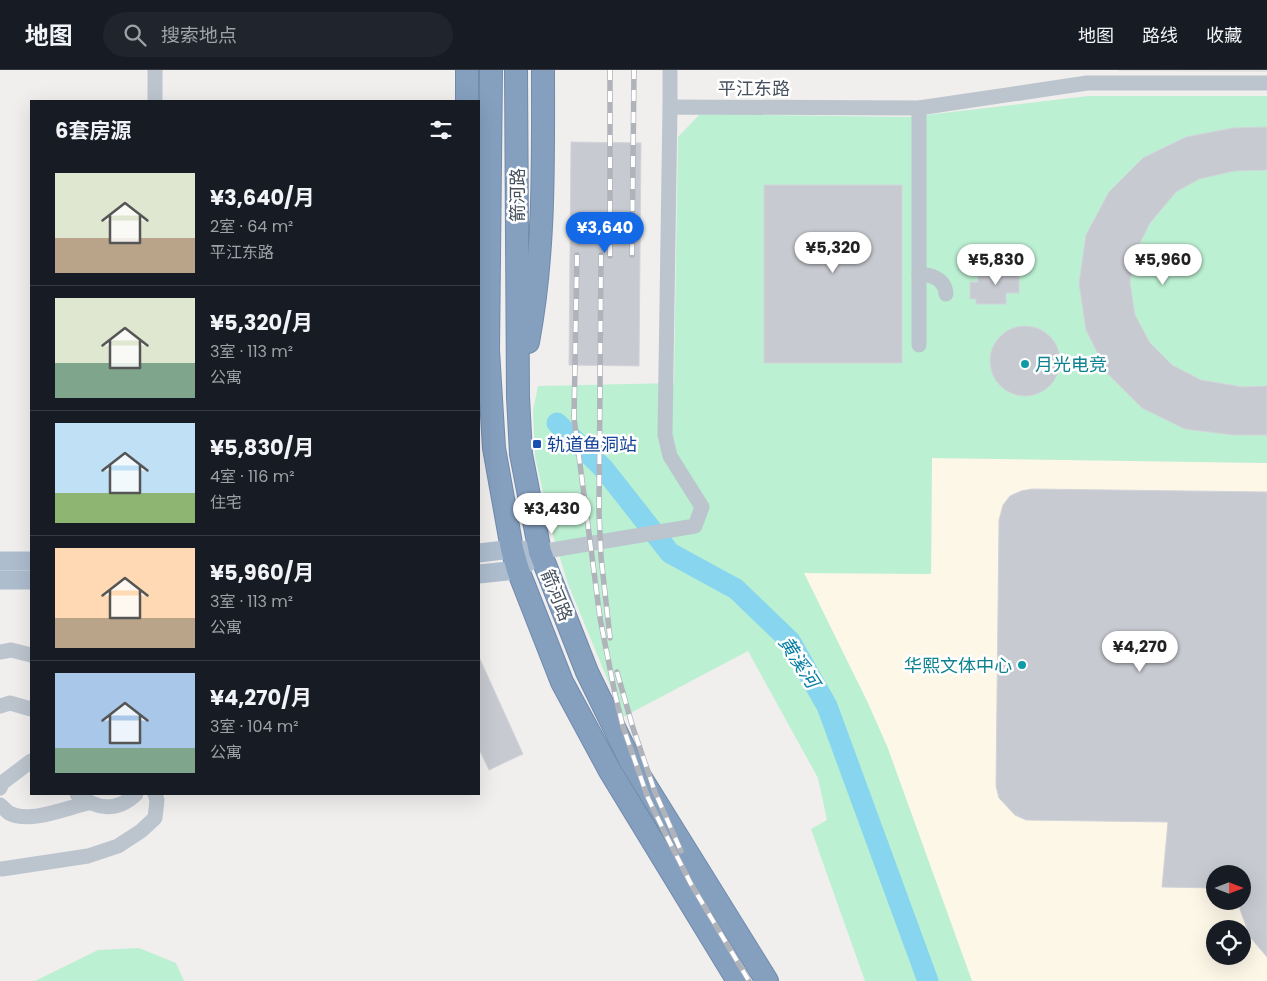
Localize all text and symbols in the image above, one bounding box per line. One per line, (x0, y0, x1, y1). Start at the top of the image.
search box (103, 12, 453, 57)
text: 地图 (25, 19, 73, 52)
icon: search (121, 21, 149, 49)
text: 搜索地点 (161, 22, 237, 49)
text: 地图 (1078, 23, 1114, 48)
text: 路线 (1142, 23, 1178, 48)
text: 收藏 (1206, 23, 1242, 48)
street label: 平江东路 (718, 76, 790, 101)
text: 6套房源 (55, 116, 131, 145)
icon: filters (427, 116, 455, 144)
street label: 箭河路 (505, 168, 530, 222)
text: ¥3,640/月 (210, 183, 315, 212)
icon: home (95, 193, 155, 253)
pin: ¥3,640 (564, 212, 646, 254)
text: 2室 · 64 m² (210, 215, 293, 238)
text: ¥3,640 (577, 216, 633, 239)
pin: ¥5,320 (792, 232, 874, 274)
text: ¥5,320 (806, 236, 860, 259)
text: 平江东路 (210, 241, 274, 264)
pin: ¥5,830 (955, 244, 1037, 286)
pin: ¥5,960 (1122, 244, 1204, 286)
text: ¥5,830 (968, 248, 1024, 271)
text: ¥5,960 (1135, 248, 1191, 271)
text: ¥5,320/月 (210, 308, 313, 337)
icon: home (95, 318, 155, 378)
text: 3室 · 113 m² (210, 340, 293, 363)
place label: 月光电竞 (1035, 352, 1107, 377)
marker: 月光电竞 (1019, 358, 1031, 370)
text: 公寓 (210, 366, 242, 389)
place label: 轨道鱼洞站 (547, 432, 637, 457)
text: ¥5,830/月 (210, 433, 314, 462)
marker: 轨道鱼洞站 (531, 438, 543, 450)
icon: home (95, 443, 155, 503)
text: 4室 · 116 m² (210, 465, 294, 488)
text: 住宅 (210, 491, 242, 514)
pin: ¥3,430 (511, 492, 593, 535)
text: ¥3,430 (524, 497, 580, 520)
text: ¥5,960/月 (210, 558, 314, 587)
street label: 箭河路 (535, 565, 579, 625)
icon: home (95, 568, 155, 628)
text: 3室 · 113 m² (210, 590, 293, 613)
text: 公寓 (210, 616, 242, 639)
pin: ¥4,270 (1099, 630, 1181, 673)
water label: 黄溪河 (772, 631, 828, 697)
text: ¥4,270 (1113, 635, 1167, 658)
place label: 华熙文体中心 (904, 653, 1012, 678)
marker: 华熙文体中心 (1016, 659, 1028, 671)
text: ¥4,270/月 (210, 683, 312, 712)
icon: home (95, 693, 155, 753)
text: 3室 · 104 m² (210, 715, 299, 738)
text: 公寓 (210, 741, 242, 764)
north arrow (1206, 865, 1251, 910)
map controls (1206, 865, 1251, 965)
button: locate (1206, 920, 1251, 965)

